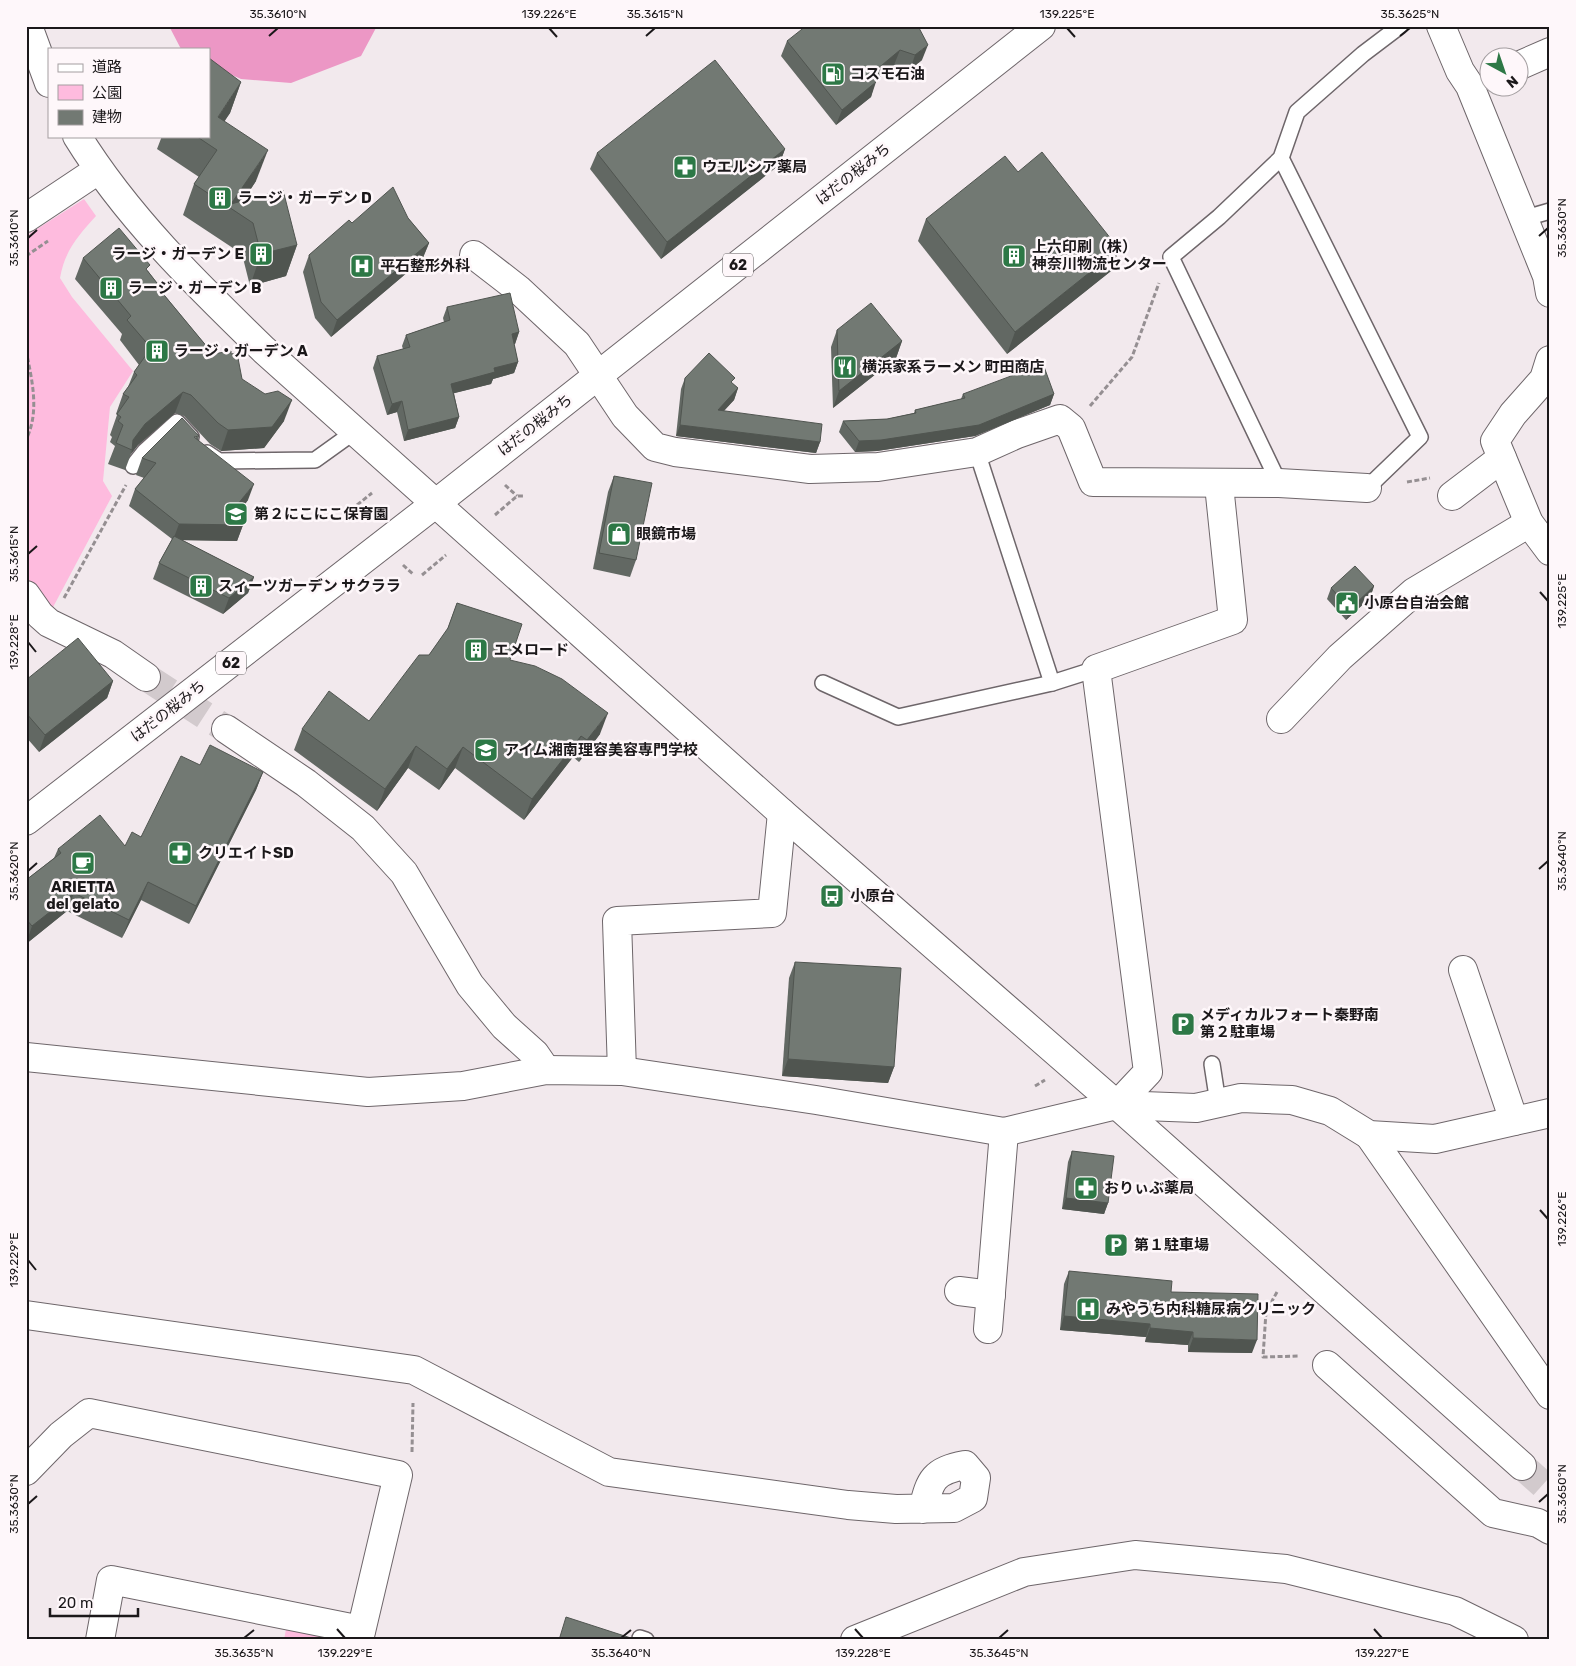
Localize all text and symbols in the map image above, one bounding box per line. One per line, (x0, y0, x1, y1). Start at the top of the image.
text: 35.3610°N (249, 7, 307, 21)
text: 139.226°E (522, 7, 576, 21)
text: 35.3615°N (627, 7, 683, 21)
text: 139.225°E (1040, 7, 1094, 21)
text: 35.3625°N (1381, 7, 1439, 21)
legend (48, 48, 210, 138)
north arrow (1478, 48, 1528, 98)
text: 道路 (92, 58, 122, 76)
fuel station icon: コスモ石油 (820, 61, 846, 87)
place label: コスモ石油 (850, 65, 925, 83)
text: N (1503, 72, 1521, 91)
text: 公園 (92, 84, 122, 102)
text: 建物 (92, 108, 122, 126)
street label: はだの桜みち (812, 139, 894, 209)
pharmacy icon: ウエルシア薬局 (672, 154, 698, 180)
place label: ウエルシア薬局 (702, 158, 807, 176)
building icon: ラージ・ガーデン D (207, 185, 233, 211)
place label: ラージ・ガーデン D (238, 189, 372, 207)
text: 35.3630°N (1555, 198, 1569, 258)
text: 35.3610°N (7, 209, 21, 267)
place label: 上六印刷（株） 神奈川物流センター (1031, 238, 1167, 273)
building icon: ラージ・ガーデン E (248, 241, 274, 267)
building icon: 上六印刷（株） 神奈川物流センター (1001, 243, 1027, 269)
place label: ラージ・ガーデン E (112, 245, 244, 263)
hospital icon: 平石整形外科 (349, 253, 375, 279)
road number: 62 (723, 254, 753, 276)
place label: 平石整形外科 (380, 257, 470, 275)
building icon: ラージ・ガーデン B (98, 275, 124, 301)
place label: ラージ・ガーデン B (128, 279, 261, 297)
building icon: ラージ・ガーデン A (144, 338, 170, 364)
place label: ラージ・ガーデン A (174, 342, 308, 360)
restaurant icon: 横浜家系ラーメン 町田商店 (832, 354, 858, 380)
place label: 横浜家系ラーメン 町田商店 (862, 358, 1045, 376)
street label: はだの桜みち (494, 390, 576, 460)
school or university icon: 第２にこにこ保育園 (223, 501, 249, 527)
place label: 第２にこにこ保育園 (254, 505, 388, 523)
shop icon: 眼鏡市場 (606, 521, 632, 547)
place label: 眼鏡市場 (636, 525, 696, 543)
text: 35.3615°N (7, 526, 21, 582)
building icon: スィーツガーデン サクララ (188, 573, 214, 599)
text: 139.225°E (1555, 574, 1569, 628)
place label: スィーツガーデン サクララ (218, 577, 401, 595)
public building icon: 小原台自治会館 (1334, 590, 1360, 616)
place label: 小原台自治会館 (1364, 594, 1469, 612)
text: 139.228°E (7, 614, 21, 670)
building icon: エメロード (463, 637, 489, 663)
place label: エメロード (494, 641, 569, 659)
road number: 62 (216, 651, 246, 674)
street label: はだの桜みち (127, 676, 209, 746)
school or university icon: アイム湘南理容美容専門学校 (473, 737, 499, 763)
place label: アイム湘南理容美容専門学校 (504, 741, 698, 759)
text: 35.3640°N (1555, 831, 1569, 891)
pharmacy icon: クリエイトSD (167, 840, 193, 866)
text: 35.3620°N (7, 841, 21, 901)
place label: クリエイトSD (198, 844, 294, 862)
cafe icon: ARIETTA del gelato (70, 850, 96, 876)
place label: ARIETTA del gelato (46, 878, 120, 913)
bus stop icon: 小原台 (819, 883, 845, 909)
place label: 小原台 (850, 887, 895, 905)
place label: メディカルフォート秦野南 第２駐車場 (1200, 1006, 1379, 1041)
parking icon: メディカルフォート秦野南 第２駐車場 (1170, 1011, 1196, 1037)
pharmacy icon: おりぃぶ薬局 (1073, 1175, 1099, 1201)
place label: おりぃぶ薬局 (1104, 1179, 1194, 1197)
text: 139.226°E (1555, 1192, 1569, 1246)
parking icon: 第１駐車場 (1103, 1232, 1129, 1258)
text: 139.229°E (7, 1233, 21, 1287)
place label: 第１駐車場 (1134, 1236, 1209, 1254)
hospital icon: みやうち内科糖尿病クリニック (1075, 1296, 1101, 1322)
place label: みやうち内科糖尿病クリニック (1106, 1300, 1316, 1318)
text: 35.3650°N (1555, 1464, 1569, 1524)
text: 35.3630°N (7, 1474, 21, 1534)
scale bar (50, 1586, 138, 1618)
text: 20 m (58, 1594, 93, 1612)
text: 35.3635°N (214, 1646, 274, 1660)
text: 139.229°E (318, 1646, 372, 1660)
text: 35.3640°N (591, 1646, 651, 1660)
text: 139.228°E (835, 1646, 891, 1660)
text: 35.3645°N (969, 1646, 1029, 1660)
text: 139.227°E (1355, 1646, 1409, 1660)

